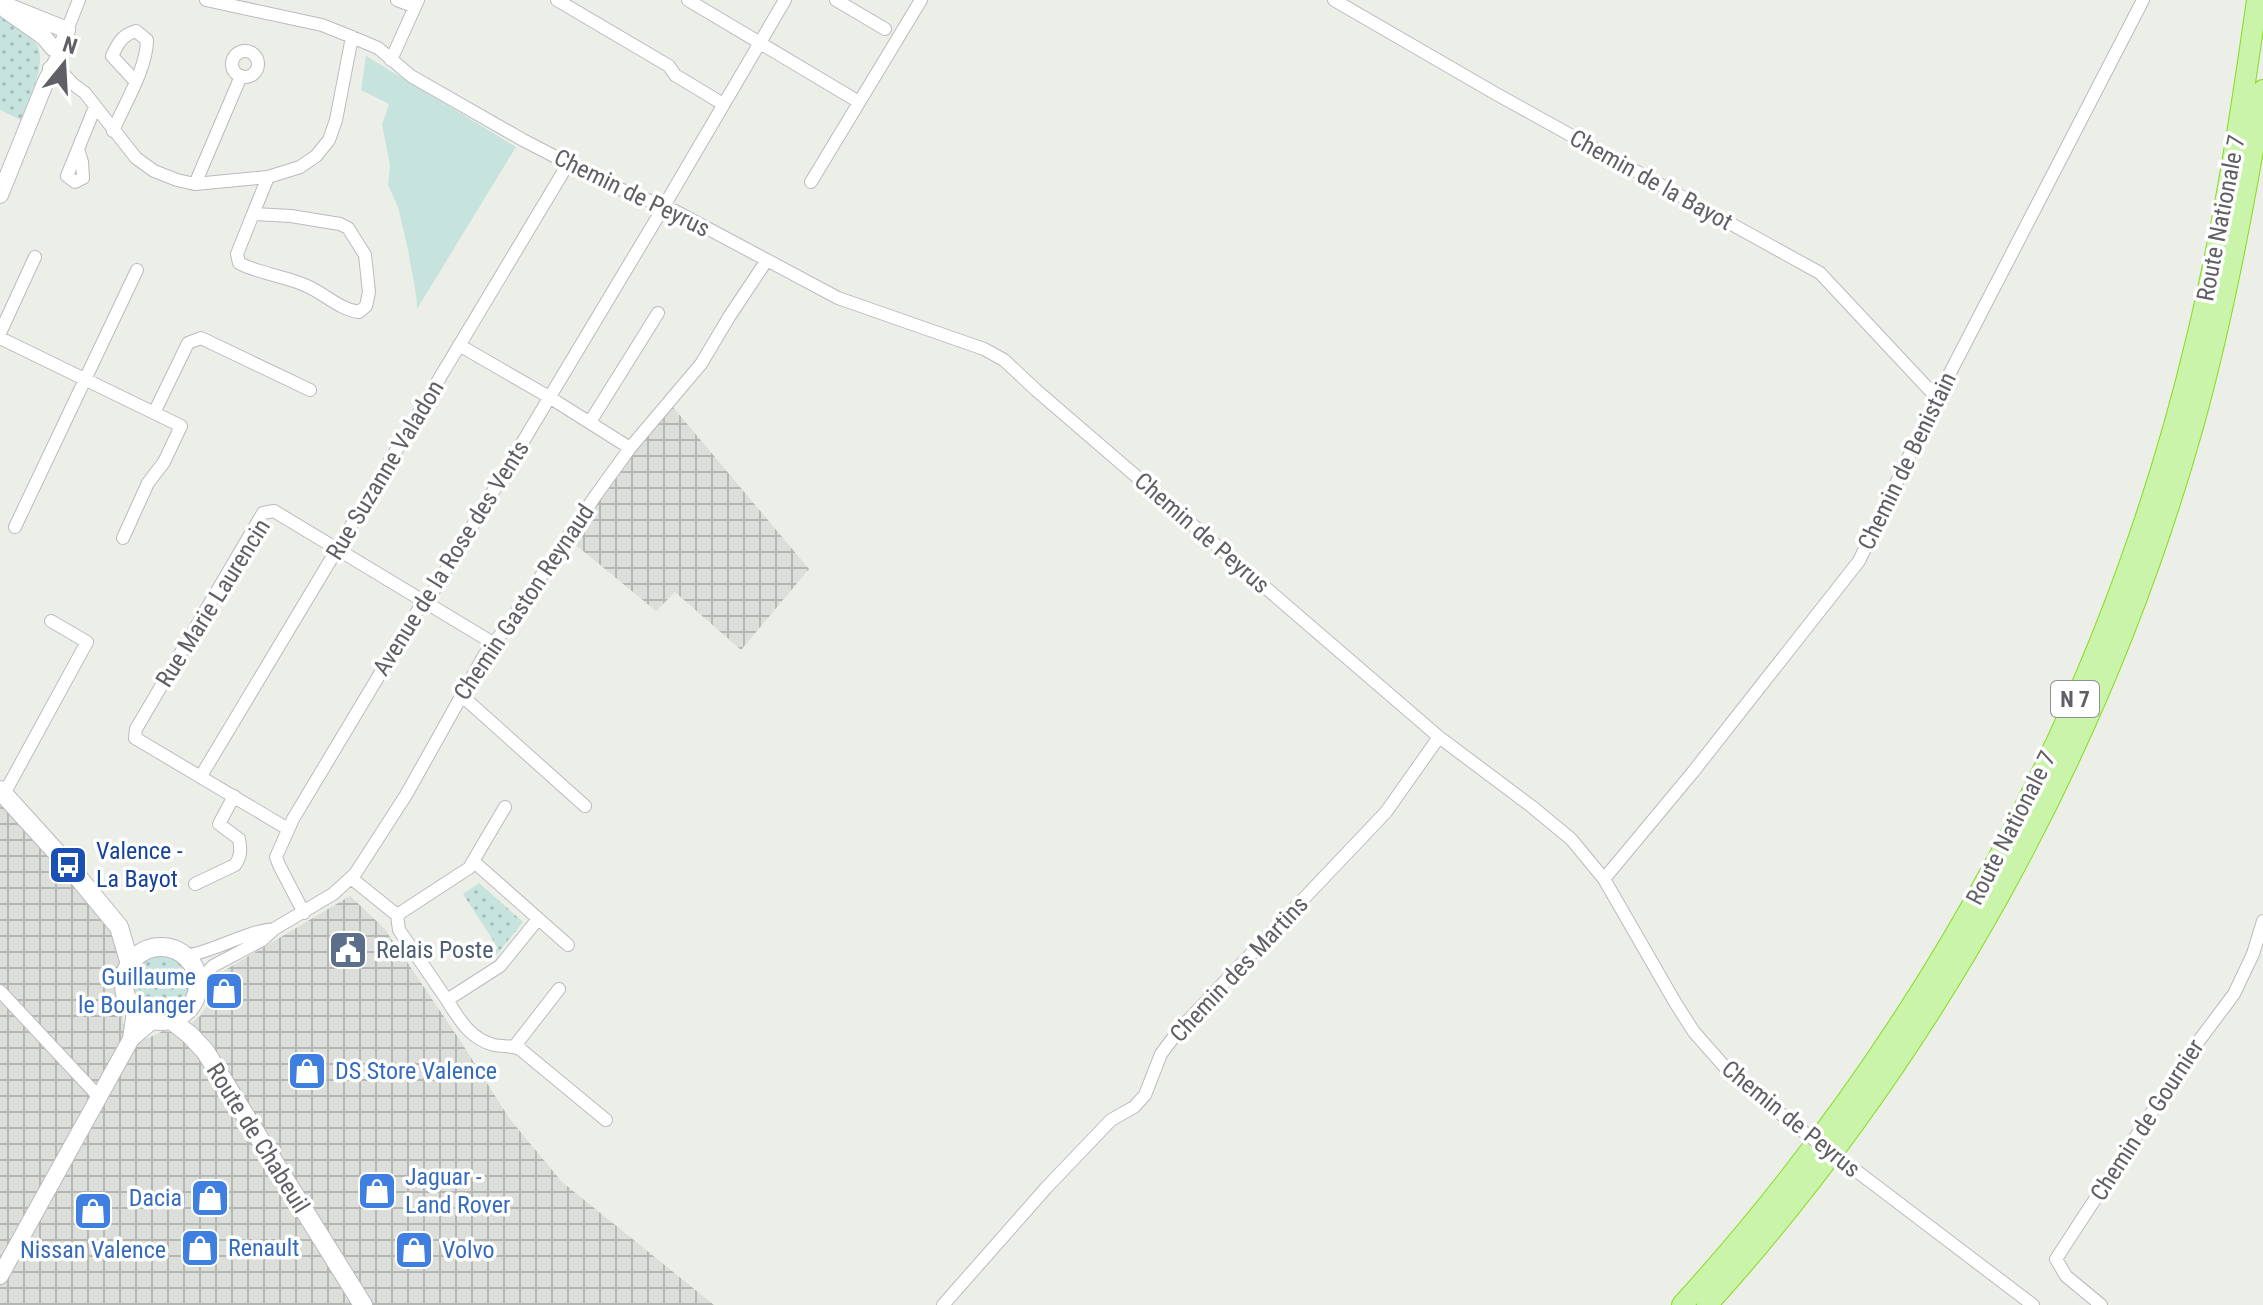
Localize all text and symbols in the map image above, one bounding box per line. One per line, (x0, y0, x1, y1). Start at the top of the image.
north arrow (24, 24, 104, 104)
text: N (60, 31, 80, 59)
street label: Chemin de la Bayot (1565, 124, 1737, 236)
street label: Route Nationale 7 (2191, 133, 2251, 303)
street label: Chemin de Peyrus (550, 143, 714, 243)
street label: Chemin de Benistain (1852, 368, 1962, 554)
street label: Rue Suzanne Valadon (320, 375, 450, 565)
street label: Avenue de la Rose des Vents (367, 435, 535, 681)
street label: Chemin de Peyrus (1129, 467, 1275, 599)
street label: Chemin Gaston Reynaud (448, 499, 600, 705)
street label: Rue Marie Laurencin (150, 514, 276, 692)
road number: N 7 (2051, 681, 2099, 717)
street label: Route Nationale 7 (1960, 747, 2062, 909)
place label: Valence - La Bayot (96, 837, 183, 893)
bus stop icon: Valence - La Bayot (47, 844, 89, 886)
street label: Chemin des Martins (1164, 890, 1314, 1048)
public building icon: Relais Poste (327, 929, 369, 971)
place label: Relais Poste (376, 936, 493, 964)
place label: Guillaume le Boulanger (78, 963, 196, 1019)
shop icon: Guillaume le Boulanger (203, 970, 245, 1012)
street label: Chemin de Gournier (2084, 1034, 2210, 1206)
shop icon: DS Store Valence (286, 1050, 328, 1092)
street label: Chemin de Peyrus (1716, 1055, 1866, 1183)
place label: DS Store Valence (335, 1057, 497, 1085)
street label: Route de Chabeuil (201, 1058, 315, 1218)
place label: Jaguar - Land Rover (405, 1163, 510, 1219)
shop icon: Jaguar - Land Rover (356, 1170, 398, 1212)
shop icon: Dacia (189, 1177, 231, 1219)
place label: Dacia (129, 1184, 182, 1212)
shop icon: Nissan Valence (72, 1190, 114, 1232)
shop icon: Renault (179, 1227, 221, 1269)
shop icon: Volvo (393, 1229, 435, 1271)
place label: Renault (228, 1234, 299, 1262)
place label: Nissan Valence (20, 1236, 166, 1264)
place label: Volvo (442, 1236, 495, 1264)

